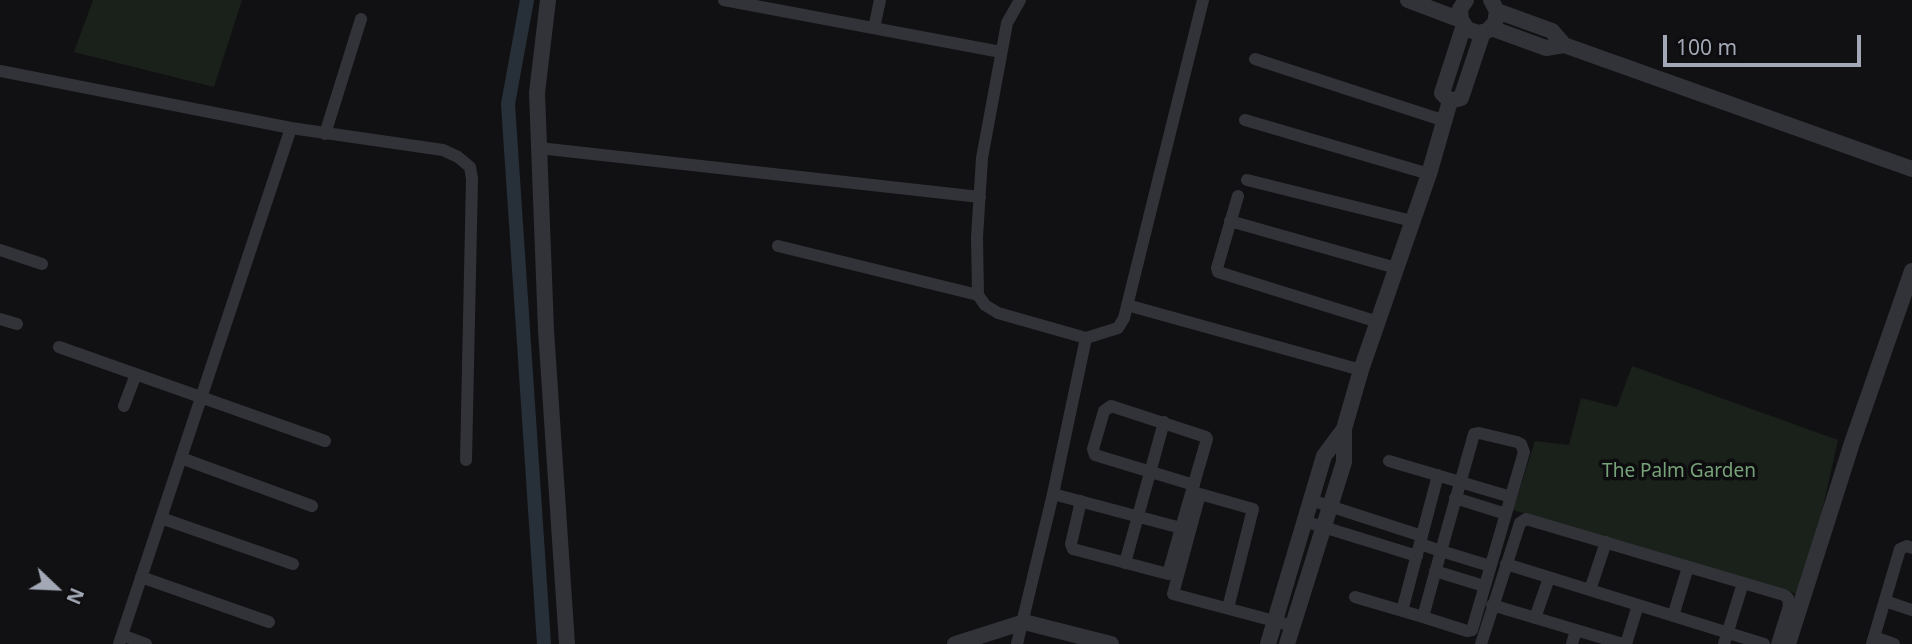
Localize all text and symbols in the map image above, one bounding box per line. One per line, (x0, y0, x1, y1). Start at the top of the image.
scale bar (1667, 21, 1865, 65)
text: 100 m (1676, 33, 1737, 61)
park label: The Palm Garden (1602, 461, 1756, 483)
north arrow (21, 553, 91, 623)
text: N (60, 584, 90, 608)

